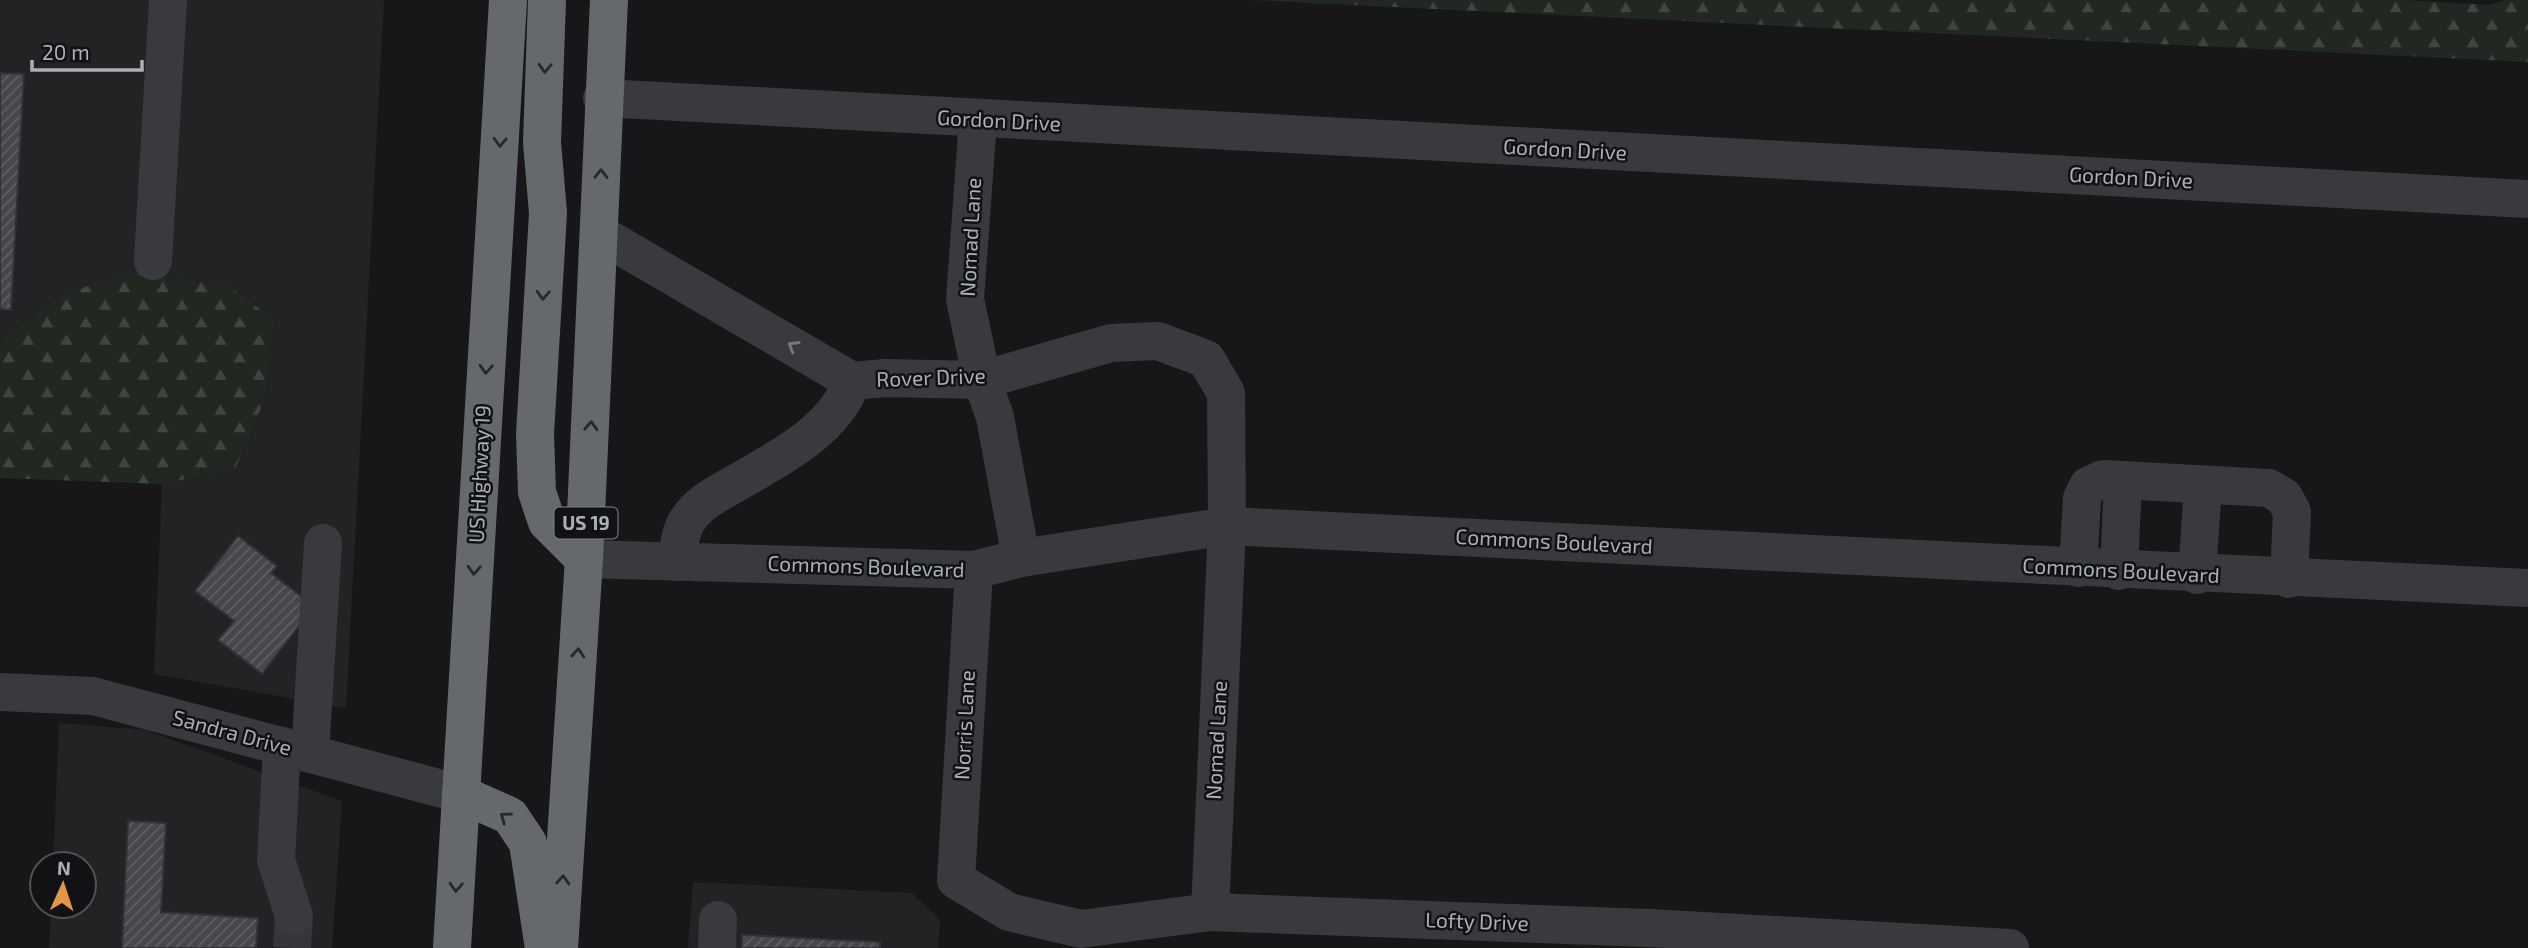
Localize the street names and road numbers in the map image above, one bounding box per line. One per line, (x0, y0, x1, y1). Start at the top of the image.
street label: Gordon Drive (936, 104, 1062, 135)
street label: Gordon Drive (1502, 133, 1628, 164)
street label: Gordon Drive (2068, 161, 2194, 192)
street label: Nomad Lane (954, 177, 985, 297)
street label: Rover Drive (876, 362, 986, 391)
street label: US Highway 19 (462, 404, 495, 544)
road number: US 19 (554, 508, 618, 538)
street label: Commons Boulevard (1455, 523, 1653, 558)
street label: Commons Boulevard (767, 550, 965, 581)
street label: Commons Boulevard (2022, 552, 2220, 587)
street label: Norris Lane (948, 669, 979, 780)
street label: Nomad Lane (1200, 680, 1231, 800)
street label: Sandra Drive (170, 704, 295, 759)
street label: Lofty Drive (1425, 906, 1529, 935)

